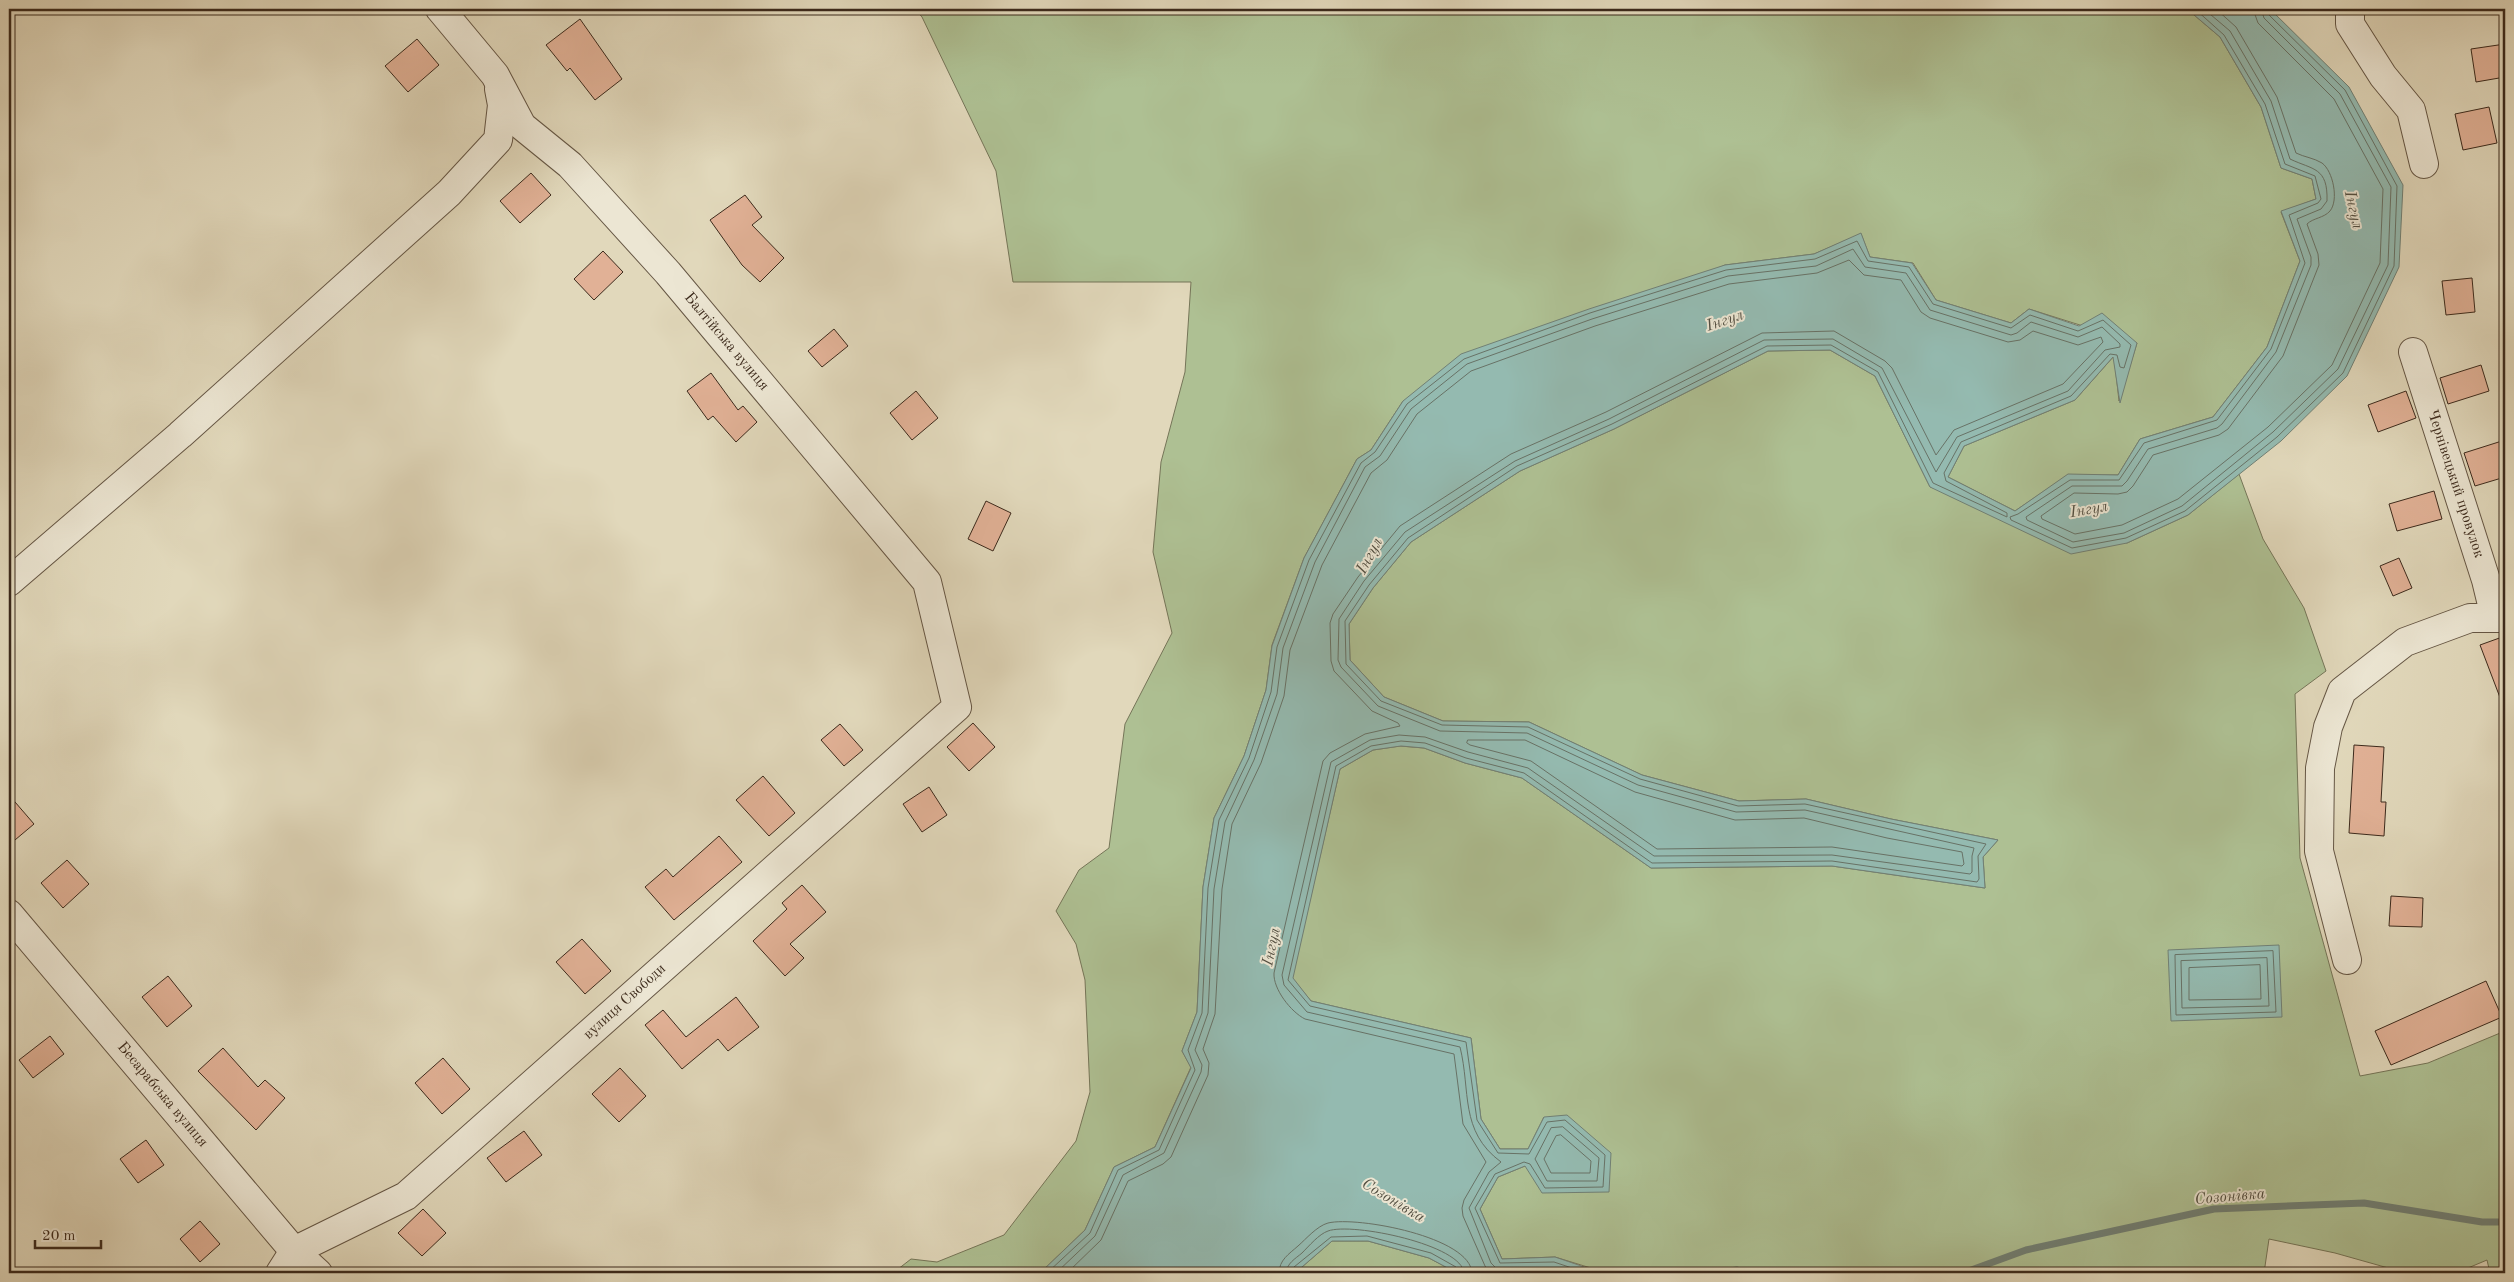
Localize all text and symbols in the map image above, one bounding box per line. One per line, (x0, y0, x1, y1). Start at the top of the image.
water label: Інгул (2341, 188, 2365, 231)
street label: Балтійська вулиця (681, 290, 771, 394)
water label: Інгул (1703, 307, 1746, 335)
street label: Чернівецький провулок (2424, 408, 2486, 560)
water label: Інгул (2068, 499, 2109, 521)
water label: Інгул (1353, 535, 1386, 578)
water label: Інгул (1260, 926, 1284, 969)
street label: вулиця Свободи (581, 961, 669, 1043)
street label: Бесарабська вулиця (114, 1040, 210, 1151)
water label: Созонівка (1359, 1176, 1428, 1226)
water label: Созонівка (2194, 1186, 2266, 1208)
scale bar (35, 1217, 101, 1249)
text: 20 m (42, 1229, 76, 1244)

